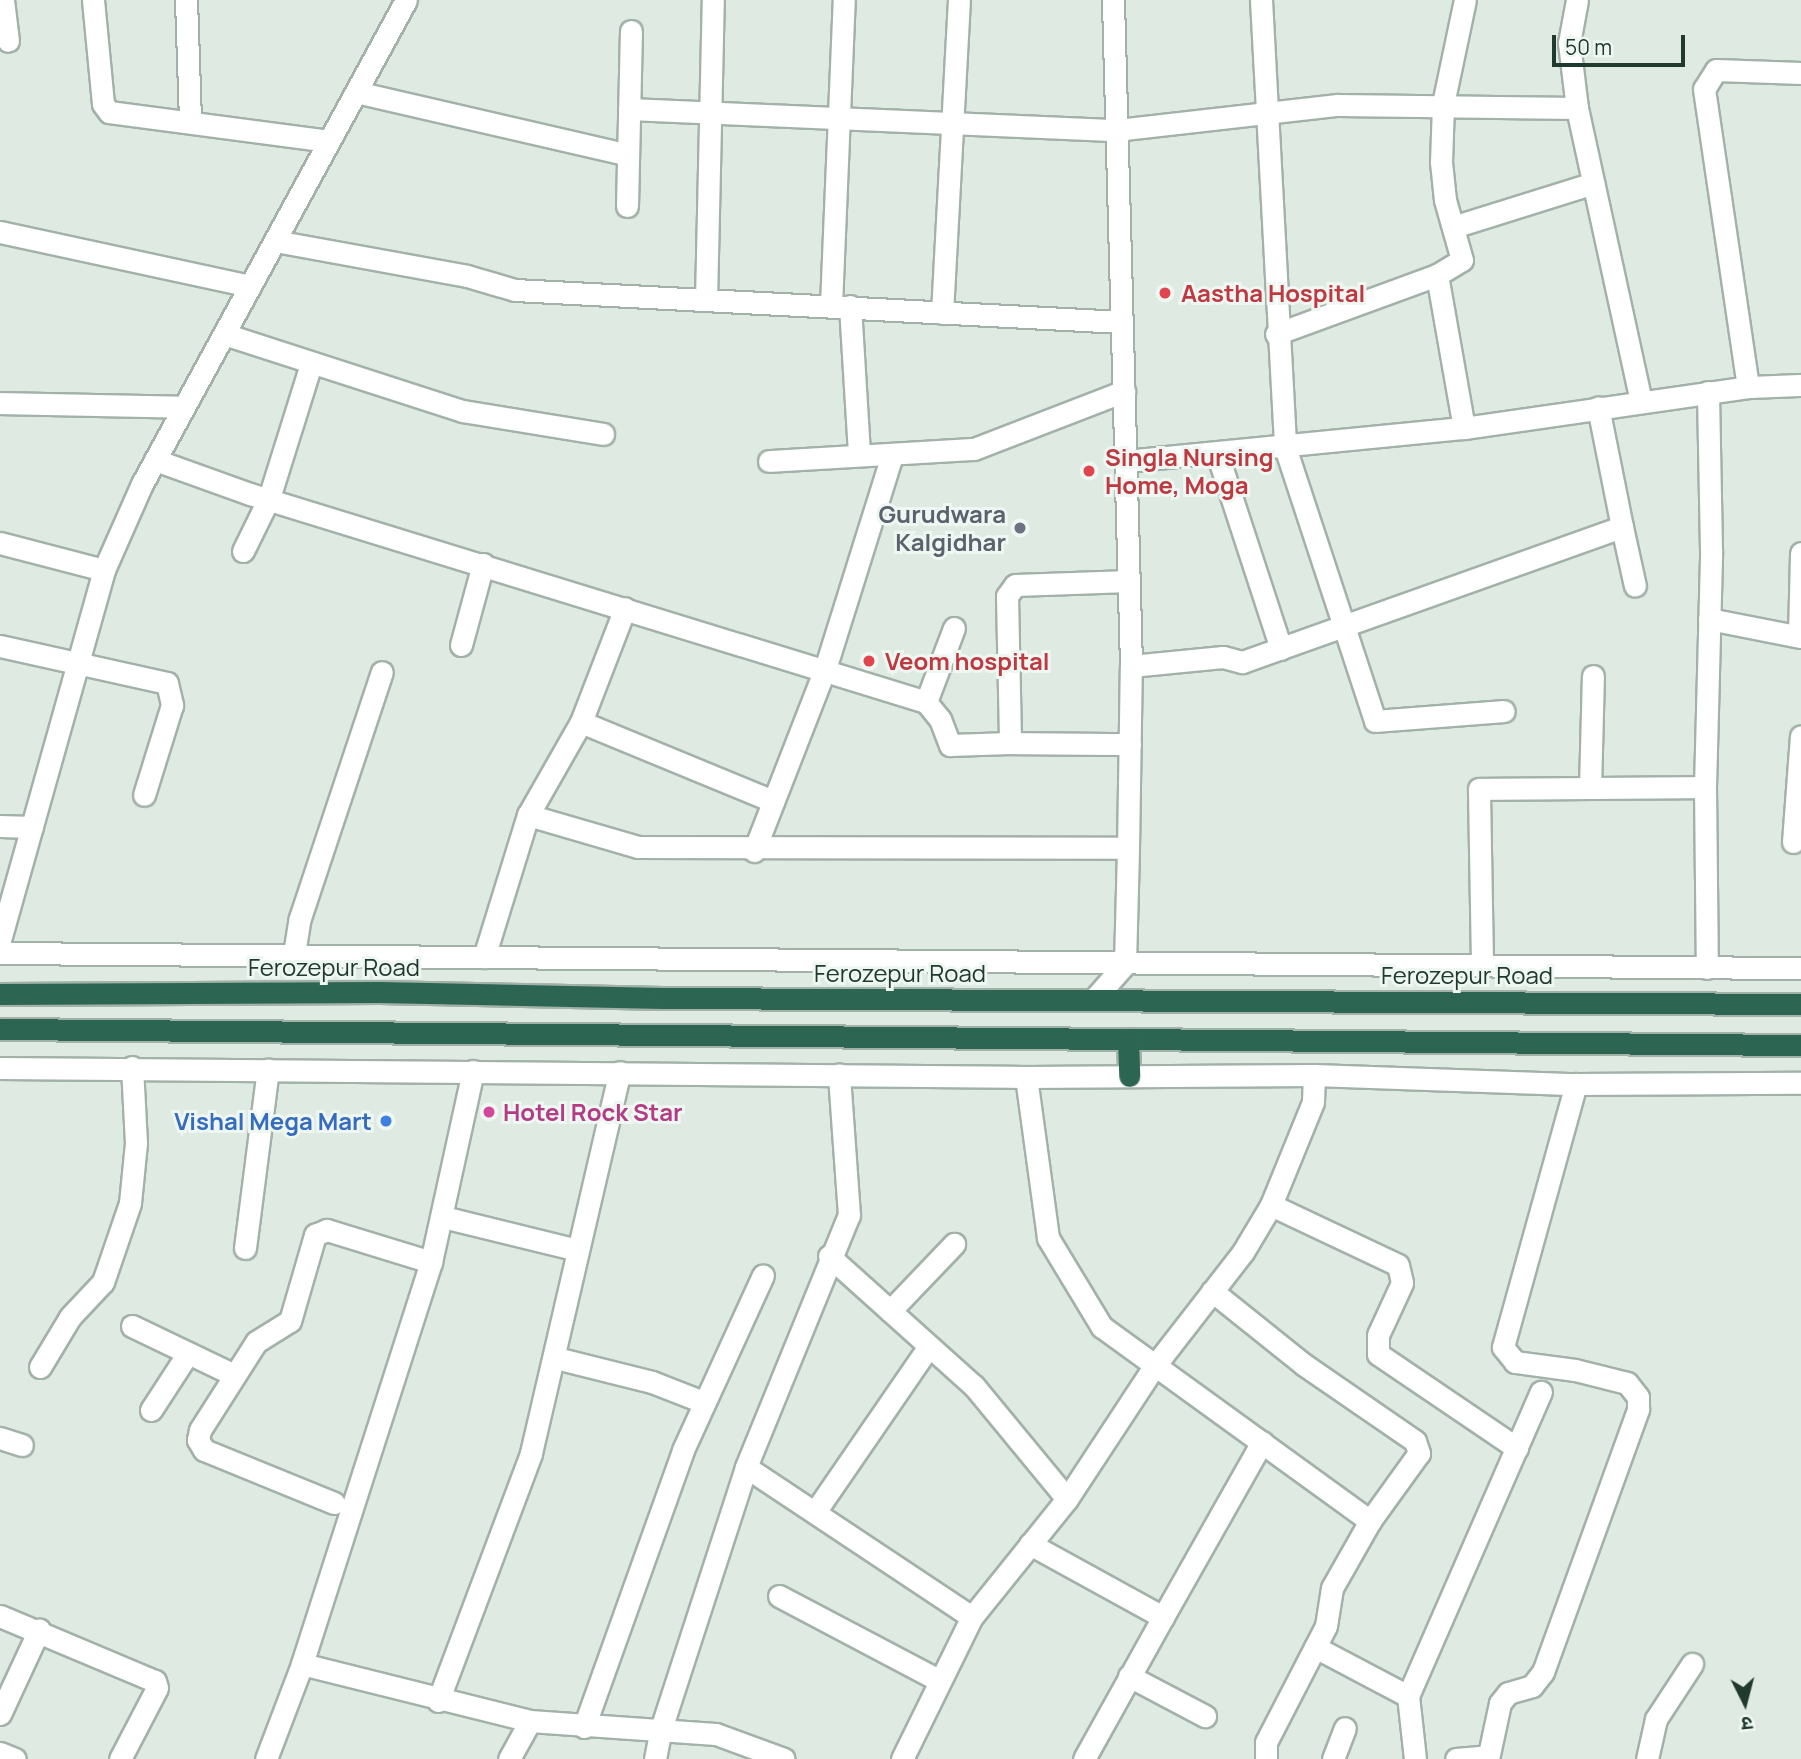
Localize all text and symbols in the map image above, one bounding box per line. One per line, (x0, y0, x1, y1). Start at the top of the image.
scale bar (1556, 21, 1689, 65)
text: 50 m (1565, 33, 1612, 61)
place label: Aastha Hospital (1181, 279, 1365, 307)
marker: Aastha Hospital (1155, 283, 1175, 303)
place label: Singla Nursing Home, Moga (1105, 443, 1274, 499)
marker: Singla Nursing Home, Moga (1079, 461, 1099, 481)
place label: Gurudwara Kalgidhar (879, 500, 1006, 556)
marker: Gurudwara Kalgidhar (1012, 520, 1028, 536)
place label: Veom hospital (885, 647, 1050, 675)
marker: Veom hospital (859, 651, 879, 671)
street label: Ferozepur Road (248, 953, 420, 981)
street label: Ferozepur Road (814, 959, 986, 987)
street label: Ferozepur Road (1381, 961, 1553, 989)
place label: Hotel Rock Star (503, 1098, 683, 1126)
marker: Hotel Rock Star (481, 1104, 497, 1120)
place label: Vishal Mega Mart (174, 1107, 372, 1135)
marker: Vishal Mega Mart (378, 1113, 394, 1129)
north arrow (1710, 1668, 1780, 1738)
text: उ (1740, 1710, 1754, 1737)

